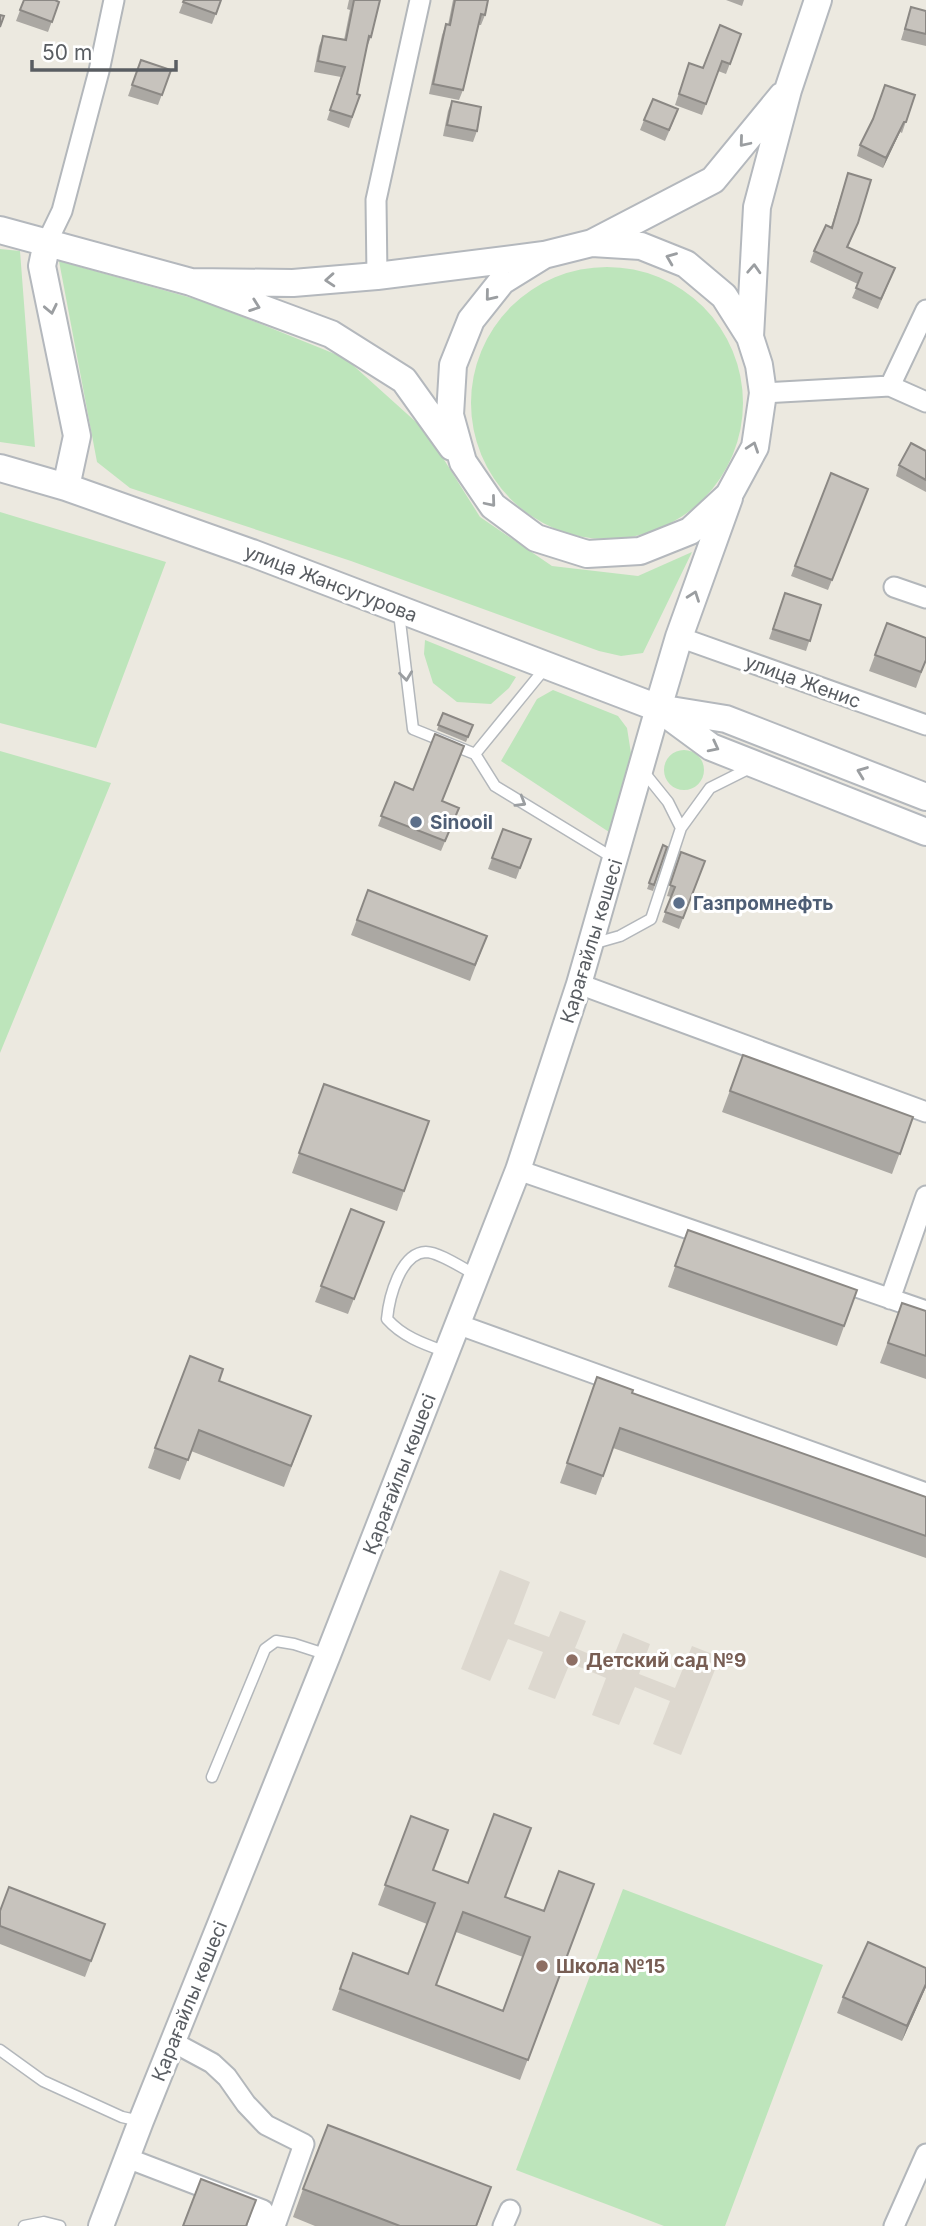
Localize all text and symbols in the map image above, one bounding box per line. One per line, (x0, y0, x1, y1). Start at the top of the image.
scale bar (32, 28, 175, 72)
text: 50 m (42, 40, 92, 65)
one-way arrow (740, 135, 753, 147)
one-way arrow (666, 253, 678, 267)
one-way arrow (746, 264, 761, 275)
one-way arrow (324, 272, 335, 287)
one-way arrow (486, 287, 498, 300)
one-way arrow (249, 297, 261, 311)
one-way arrow (42, 303, 57, 315)
one-way arrow (745, 442, 759, 454)
one-way arrow (483, 494, 496, 507)
street label: улица Жансугурова (241, 540, 420, 627)
one-way arrow (685, 591, 699, 603)
street label: улица Женис (742, 650, 864, 713)
one-way arrow (399, 671, 414, 682)
one-way arrow (707, 738, 720, 752)
one-way arrow (857, 767, 869, 781)
one-way arrow (513, 793, 526, 806)
place label: Sinooil (430, 811, 493, 834)
marker: Sinooil (408, 814, 424, 830)
street label: Қарағайлы көшесі (556, 856, 627, 1026)
place label: Газпромнефть (693, 892, 833, 915)
marker: Газпромнефть (671, 895, 687, 911)
street label: Қарағайлы көшесі (358, 1390, 441, 1558)
place label: Детский сад №9 (586, 1649, 746, 1672)
marker: Детский сад №9 (564, 1652, 580, 1668)
street label: Қарағайлы көшесі (147, 1918, 232, 2085)
place label: Школа №15 (556, 1955, 665, 1978)
marker: Школа №15 (534, 1958, 550, 1974)

